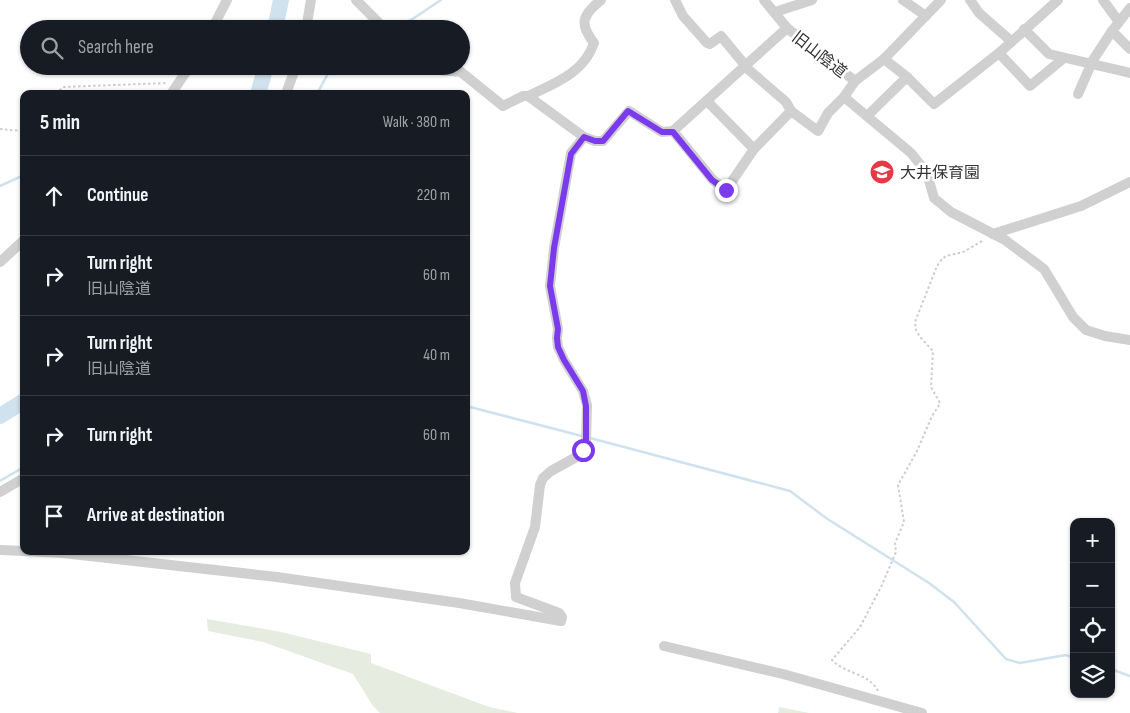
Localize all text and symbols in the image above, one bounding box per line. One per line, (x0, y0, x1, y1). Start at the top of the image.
search box (20, 20, 470, 75)
street label: 旧山陰道 (788, 28, 850, 82)
icon: search (38, 34, 66, 62)
text: Search here (78, 36, 154, 59)
text: 5 min (40, 110, 80, 135)
text: Walk · 380 m (383, 113, 450, 132)
school or university icon: 大井保育園 (869, 159, 895, 185)
place label: 大井保育園 (900, 164, 980, 183)
route end (715, 179, 738, 202)
icon: ahead (40, 182, 68, 210)
text: Continue (87, 184, 148, 207)
text: 220 m (417, 186, 450, 205)
text: Turn right (87, 252, 152, 275)
icon: right (40, 262, 68, 290)
text: 60 m (423, 266, 450, 285)
text: 旧山陰道 (87, 280, 151, 299)
text: Turn right (87, 332, 152, 355)
icon: right (40, 342, 68, 370)
text: 40 m (423, 346, 450, 365)
text: 旧山陰道 (87, 360, 151, 379)
icon: right (40, 422, 68, 450)
text: Turn right (87, 424, 152, 447)
text: 60 m (423, 426, 450, 445)
route start (572, 439, 595, 462)
icon: arrive (40, 502, 68, 530)
text: Arrive at destination (87, 504, 225, 527)
map controls (1070, 518, 1115, 698)
button: + (1070, 518, 1115, 563)
button: − (1070, 563, 1115, 608)
button: locate (1070, 608, 1115, 653)
button: layers (1070, 653, 1115, 698)

